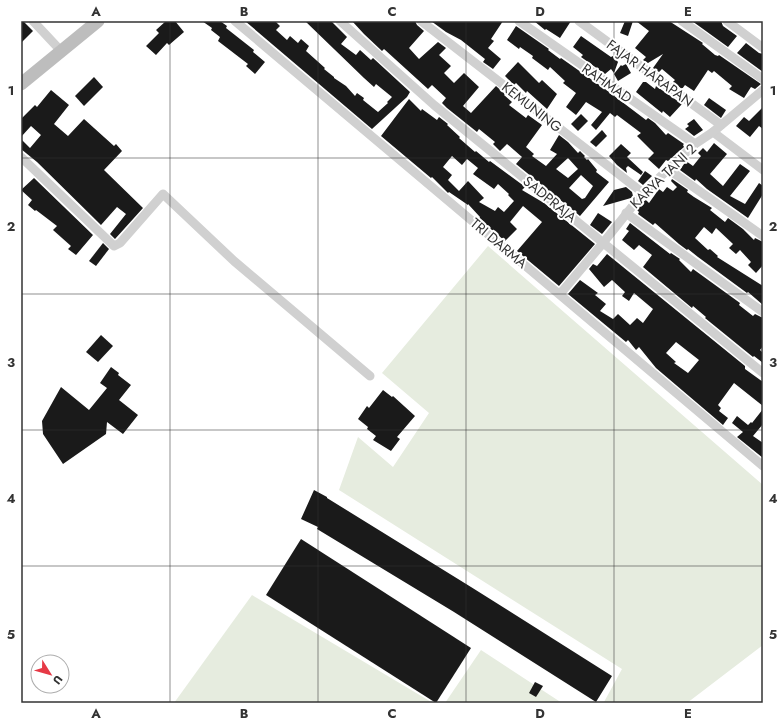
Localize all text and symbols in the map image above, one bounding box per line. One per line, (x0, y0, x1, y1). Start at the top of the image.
text: A (90, 2, 101, 21)
text: B (240, 2, 249, 21)
text: C (387, 2, 397, 21)
text: D (535, 2, 545, 21)
text: E (684, 2, 692, 21)
street label: FAJAR HARAPAN (602, 35, 698, 111)
street label: RAHMAD (578, 58, 636, 108)
street label: KEMUNING (498, 77, 567, 137)
text: 1 (8, 81, 14, 100)
text: 1 (770, 81, 776, 100)
street label: KARYA TANI 2 (625, 139, 701, 213)
street label: SADPRAJA (519, 171, 582, 227)
street label: TRI DARMA (466, 213, 532, 273)
text: 2 (7, 217, 15, 236)
text: 2 (769, 217, 777, 236)
text: 3 (7, 353, 15, 372)
text: 3 (769, 353, 777, 372)
text: 4 (6, 489, 16, 508)
text: 4 (768, 489, 778, 508)
text: 5 (7, 625, 15, 644)
text: 5 (769, 625, 777, 644)
north arrow (30, 654, 70, 694)
text: U (49, 672, 67, 688)
text: A (90, 704, 101, 723)
text: B (240, 704, 249, 723)
text: C (387, 704, 397, 723)
text: D (535, 704, 545, 723)
text: E (684, 704, 692, 723)

